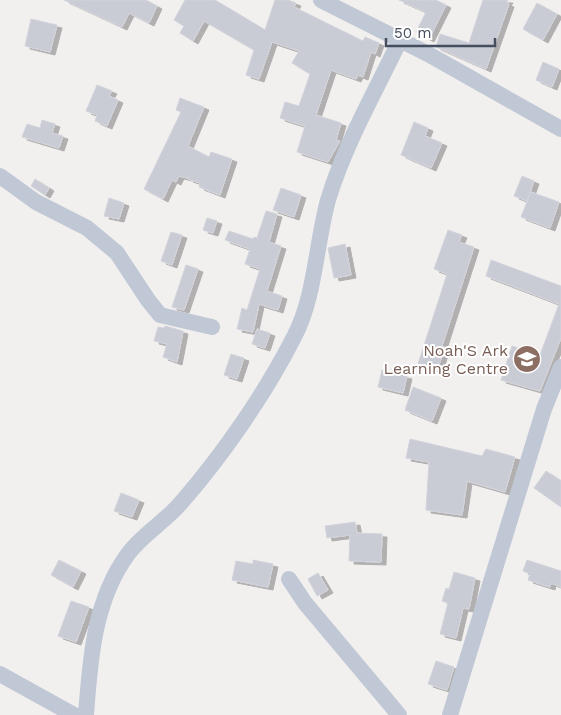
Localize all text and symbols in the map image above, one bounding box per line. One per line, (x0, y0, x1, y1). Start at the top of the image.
scale bar (386, 15, 495, 47)
text: 50 m (394, 24, 431, 42)
place label: Noah'S Ark Learning Centre (384, 341, 508, 378)
school or university icon: Noah'S Ark Learning Centre (512, 344, 542, 374)

